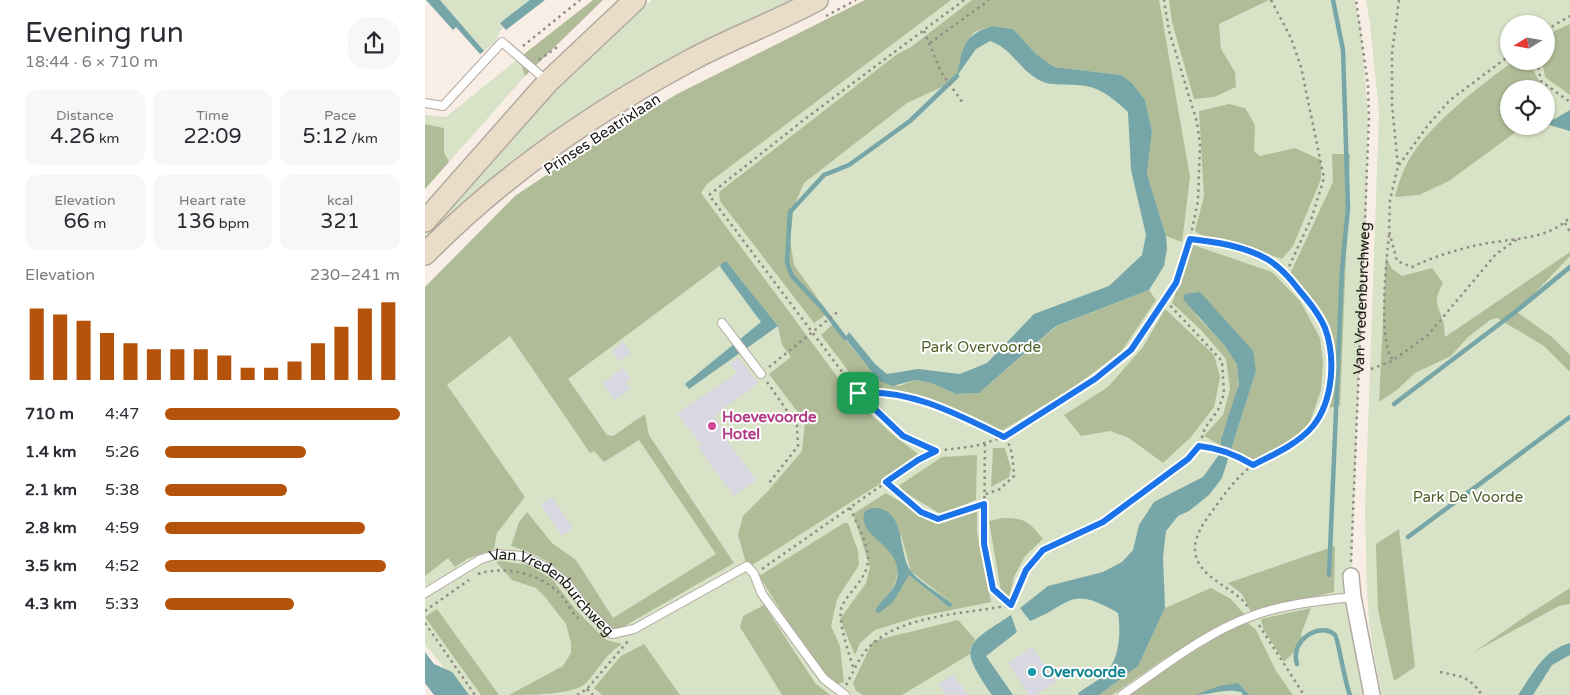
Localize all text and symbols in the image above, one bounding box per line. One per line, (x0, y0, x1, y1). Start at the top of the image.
north arrow (1500, 15, 1555, 70)
map controls (1500, 15, 1555, 135)
text: Evening run (25, 16, 184, 50)
button: share (348, 17, 400, 69)
text: 18:44 · 6 × 710 m (25, 52, 158, 72)
button: locate (1500, 80, 1555, 135)
street label: Prinses Beatrixlaan (540, 90, 664, 178)
text: Distance (56, 107, 114, 124)
text: Time (196, 107, 229, 124)
text: Pace (324, 107, 356, 124)
text: 4.26 (50, 124, 95, 149)
text: 22:09 (183, 124, 242, 149)
text: 5:12 (302, 124, 348, 149)
text: km (95, 130, 119, 147)
text: /km (348, 130, 378, 147)
text: Elevation (54, 192, 115, 209)
text: Heart rate (179, 192, 246, 209)
text: kcal (327, 192, 353, 209)
text: 66 (63, 209, 90, 234)
text: 136 (176, 209, 215, 234)
text: 321 (320, 209, 360, 234)
text: m (90, 215, 106, 232)
text: bpm (215, 215, 249, 232)
street label: Van Vredenburchweg (1350, 221, 1374, 375)
text: Elevation (25, 265, 95, 285)
text: 230–241 m (310, 265, 400, 285)
park label: Park Overvoorde (921, 338, 1041, 356)
pin (837, 372, 879, 414)
icon: arrive (844, 379, 872, 407)
text: 710 m (25, 404, 74, 424)
text: 4:47 (105, 404, 139, 424)
place label: Hoevevoorde Hotel (722, 408, 817, 443)
marker: Hoevevoorde Hotel (706, 420, 718, 432)
text: 1.4 km (25, 442, 77, 462)
text: 5:26 (105, 442, 139, 462)
text: 2.1 km (25, 480, 77, 500)
text: 5:38 (105, 480, 139, 500)
park label: Park De Voorde (1413, 488, 1523, 506)
text: 2.8 km (25, 518, 77, 538)
text: 4:59 (105, 518, 139, 538)
street label: Van Vredenburchweg (487, 545, 618, 640)
text: 3.5 km (25, 556, 77, 576)
text: 4:52 (105, 556, 139, 576)
text: 4.3 km (25, 594, 77, 614)
text: 5:33 (105, 594, 139, 614)
place label: Overvoorde (1042, 663, 1126, 681)
marker: Overvoorde (1026, 666, 1038, 678)

